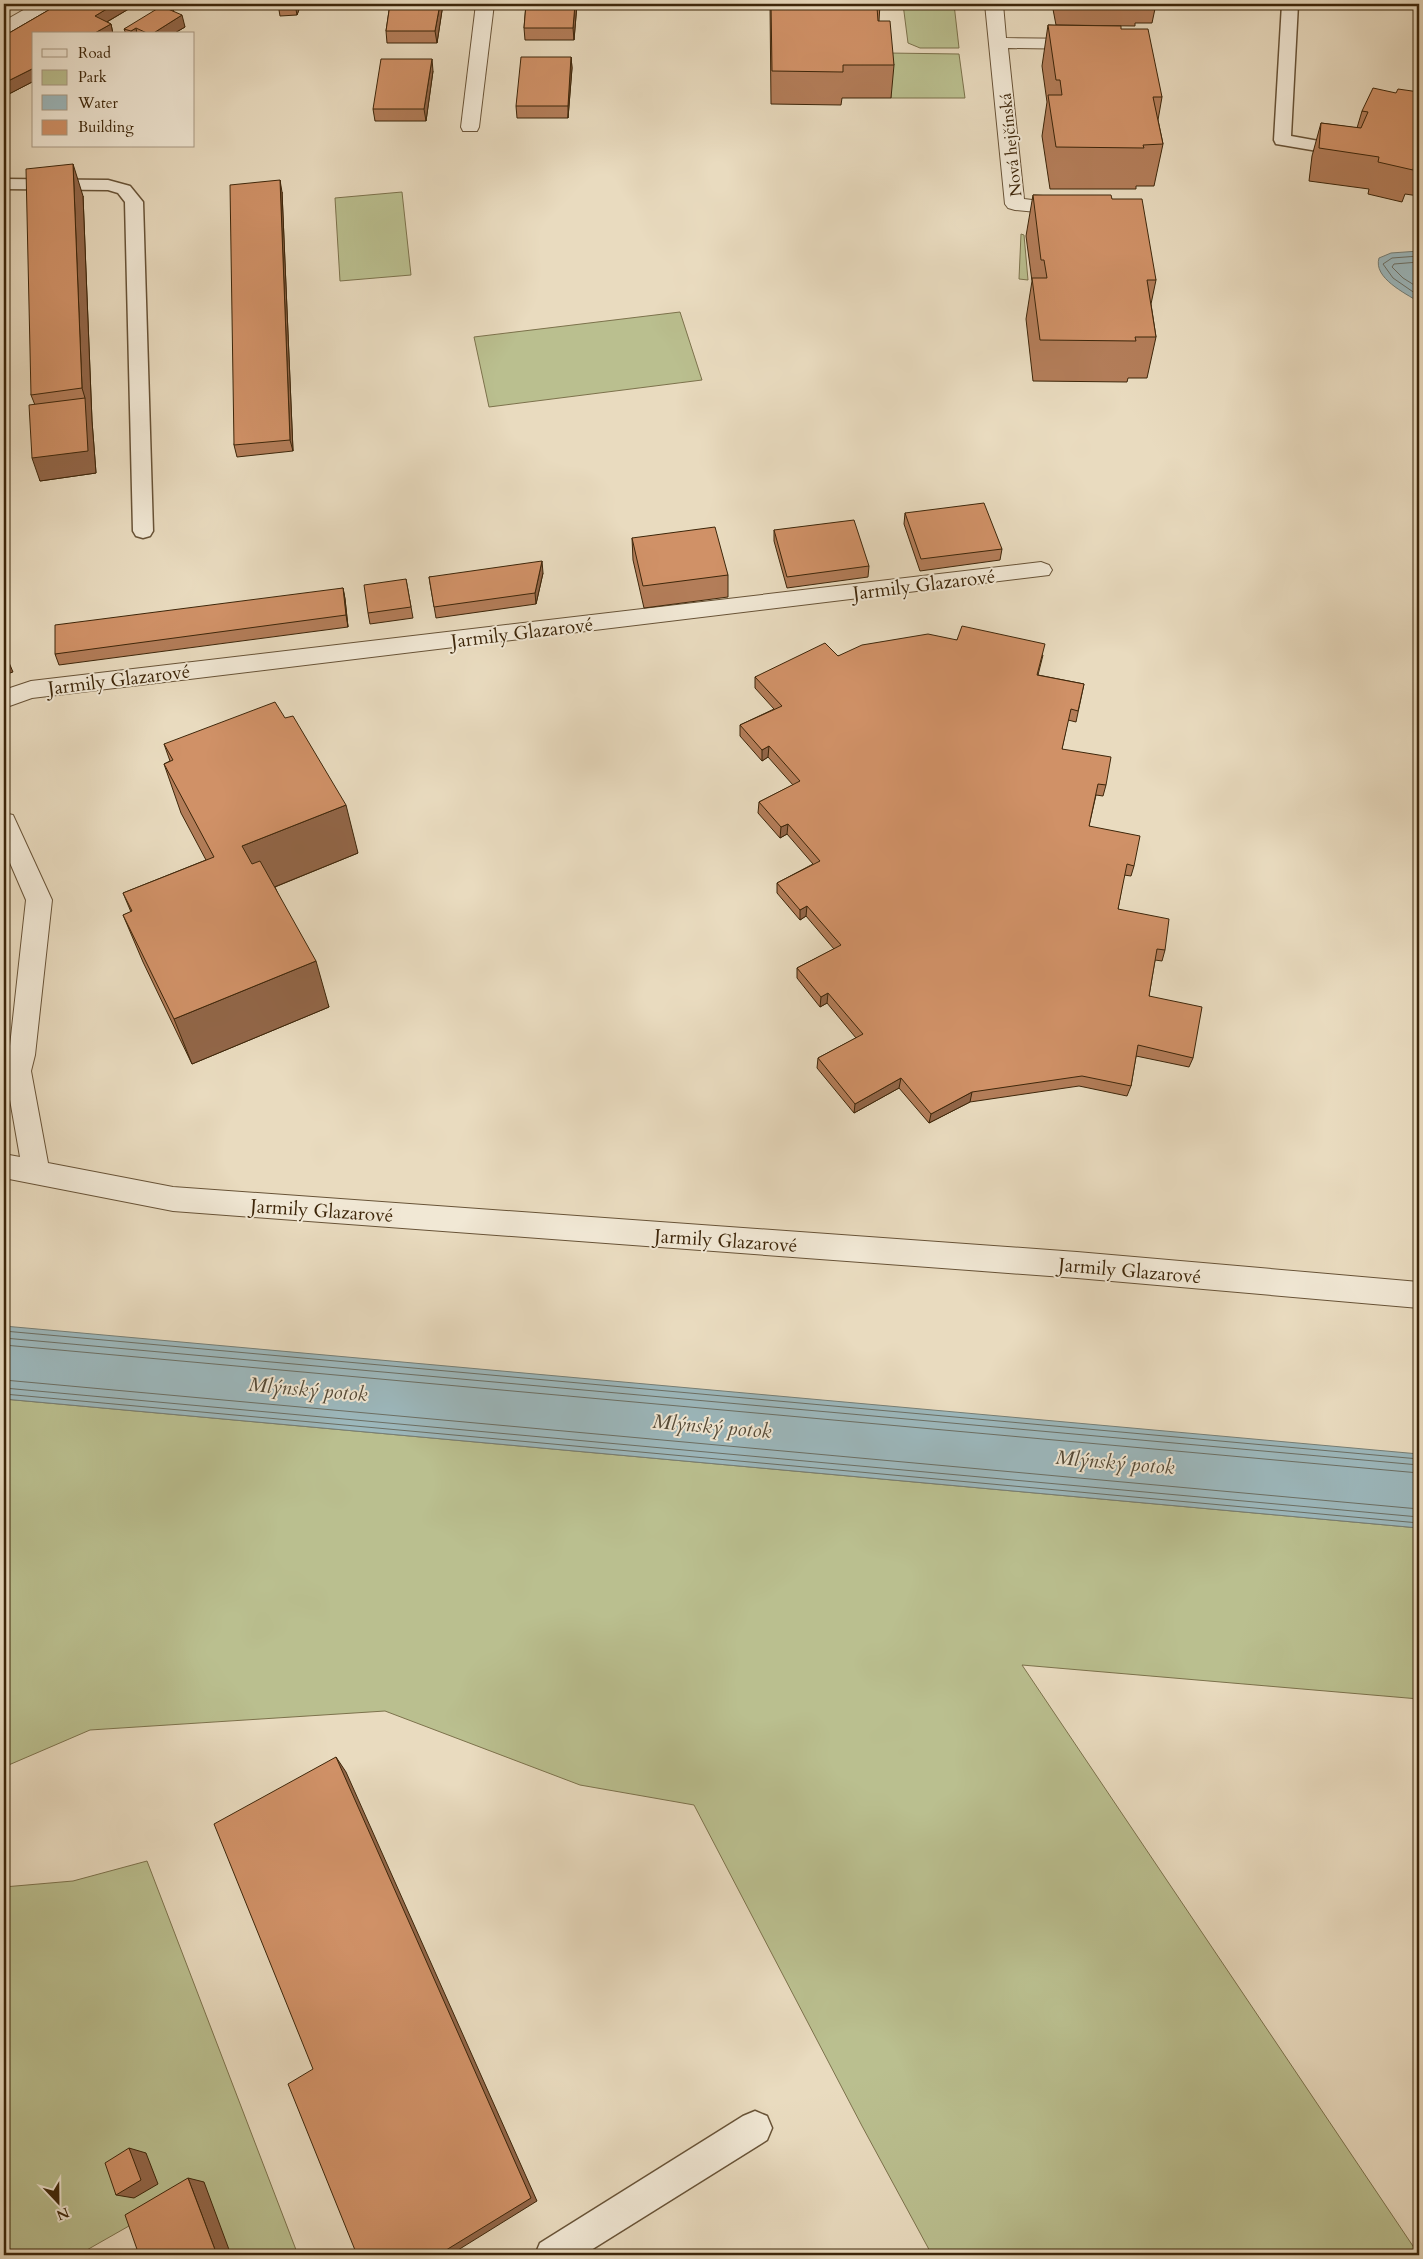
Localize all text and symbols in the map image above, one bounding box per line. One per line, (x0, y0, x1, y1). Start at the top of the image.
legend (32, 32, 195, 148)
text: Road (78, 43, 111, 63)
text: Park (78, 67, 107, 87)
street label: Nová hejčínská (995, 92, 1027, 198)
text: Water (77, 93, 119, 113)
text: Building (78, 117, 134, 137)
street label: Jarmily Glazarové (848, 563, 997, 607)
street label: Jarmily Glazarové (446, 611, 595, 655)
street label: Jarmily Glazarové (43, 658, 192, 702)
street label: Jarmily Glazarové (247, 1193, 394, 1229)
street label: Jarmily Glazarové (651, 1223, 798, 1259)
street label: Jarmily Glazarové (1054, 1252, 1202, 1290)
water label: Mlýnský potok (247, 1371, 369, 1408)
water label: Mlýnský potok (651, 1408, 773, 1445)
water label: Mlýnský potok (1054, 1444, 1176, 1481)
north arrow (32, 2176, 82, 2226)
text: N (53, 2203, 72, 2225)

